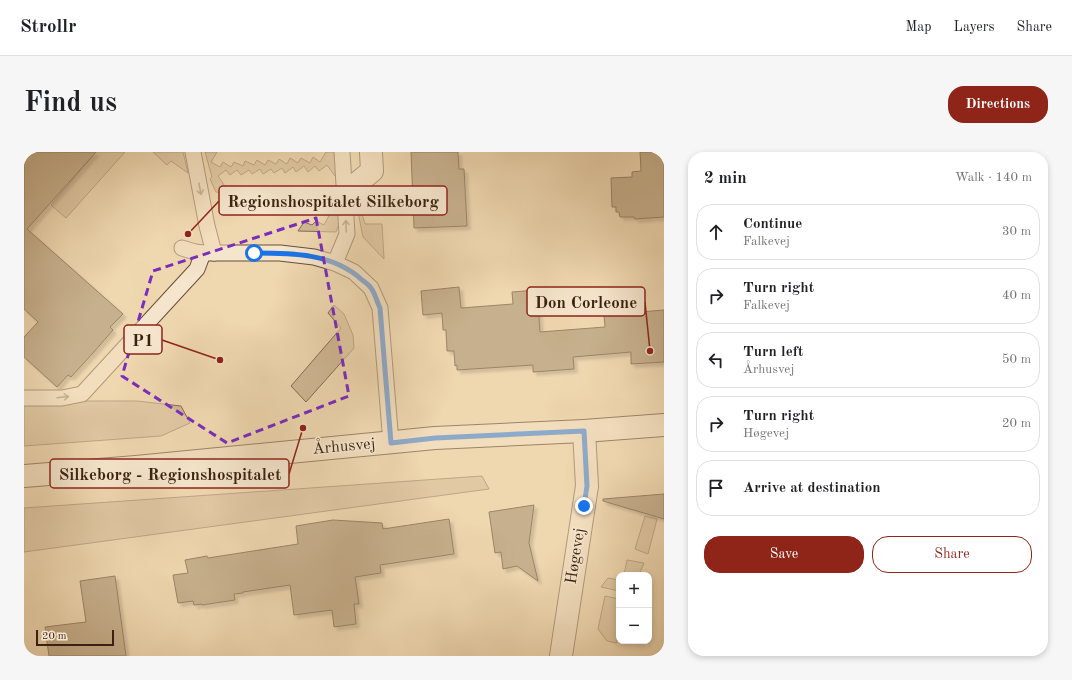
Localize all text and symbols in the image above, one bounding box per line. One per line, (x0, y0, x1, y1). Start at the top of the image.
text: Strollr (20, 18, 76, 37)
text: Map (906, 20, 932, 34)
text: Layers (954, 20, 995, 34)
text: Share (1017, 20, 1052, 34)
button: Directions (948, 86, 1048, 123)
text: Find us (24, 90, 117, 118)
text: 2 min (704, 170, 747, 187)
text: Walk · 140 m (955, 171, 1032, 184)
one-way arrow (196, 182, 204, 195)
callout: Regionshospitalet Silkeborg (219, 186, 447, 215)
text: Regionshospitalet Silkeborg (227, 194, 439, 211)
text: Continue (743, 217, 802, 232)
one-way arrow (343, 220, 350, 233)
icon: ahead (705, 221, 727, 243)
text: 30 m (1002, 225, 1031, 238)
text: Falkevej (743, 235, 790, 248)
route start (245, 244, 263, 262)
text: Turn right (743, 281, 814, 296)
icon: right (705, 285, 727, 307)
callout: Don Corleone (527, 287, 645, 316)
text: 40 m (1002, 289, 1031, 302)
text: Don Corleone (535, 295, 637, 312)
text: Falkevej (743, 299, 790, 312)
callout: P1 (124, 325, 162, 354)
text: P1 (132, 333, 154, 350)
text: Turn left (743, 345, 803, 360)
icon: left (705, 349, 727, 371)
text: 50 m (1002, 353, 1031, 366)
text: Århusvej (743, 363, 794, 376)
one-way arrow (56, 393, 69, 401)
text: Turn right (743, 409, 814, 424)
icon: right (705, 413, 727, 435)
text: 20 m (1002, 417, 1031, 430)
text: Høgevej (743, 427, 789, 440)
street label: Århusvej (311, 431, 376, 458)
callout: Silkeborg - Regionshospitalet (50, 459, 289, 488)
text: Silkeborg - Regionshospitalet (59, 467, 281, 484)
icon: arrive (705, 477, 727, 499)
text: Arrive at destination (743, 481, 881, 496)
route end (575, 497, 593, 515)
street label: Høgevej (564, 527, 588, 585)
button: Save (704, 536, 864, 573)
button: Share (872, 536, 1032, 573)
map controls (616, 572, 652, 644)
button: + (616, 572, 652, 608)
button: − (616, 608, 652, 644)
scale bar (36, 628, 114, 647)
text: 20 m (42, 631, 67, 642)

